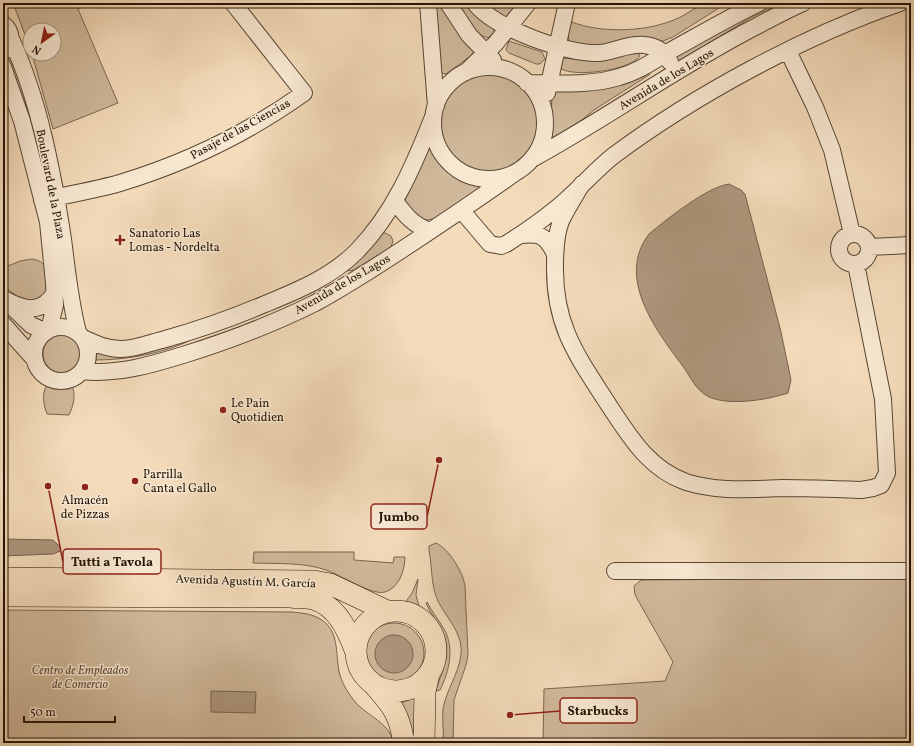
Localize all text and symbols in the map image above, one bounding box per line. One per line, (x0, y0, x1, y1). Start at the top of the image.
north arrow (22, 22, 62, 62)
text: N (30, 41, 45, 58)
street label: Avenida de los Lagos (616, 45, 717, 115)
street label: Pasaje de las Ciencias (188, 96, 293, 164)
street label: Boulevard de la Plaza (32, 128, 69, 241)
place label: Sanatorio Las Lomas - Nordelta (129, 226, 220, 256)
marker: Sanatorio Las Lomas - Nordelta (114, 234, 126, 246)
street label: Avenida de los Lagos (292, 251, 393, 319)
place label: Le Pain Quotidien (231, 396, 284, 426)
marker: Le Pain Quotidien (218, 405, 228, 415)
place label: Parrilla Canta el Gallo (143, 467, 217, 497)
marker: Parrilla Canta el Gallo (130, 476, 140, 486)
marker: Almacén de Pizzas (80, 482, 90, 492)
place label: Almacén de Pizzas (61, 493, 109, 523)
callout: Jumbo (371, 504, 427, 529)
text: Jumbo (378, 509, 419, 527)
callout: Tutti a Tavola (63, 549, 161, 574)
text: Tutti a Tavola (71, 554, 153, 572)
street label: Avenida Agustín M. García (175, 572, 317, 592)
park label: Centro de Empleados de Comercio (32, 663, 129, 693)
scale bar (24, 698, 115, 724)
callout: Starbucks (560, 698, 637, 723)
text: Starbucks (568, 703, 628, 721)
text: 50 m (30, 705, 56, 721)

